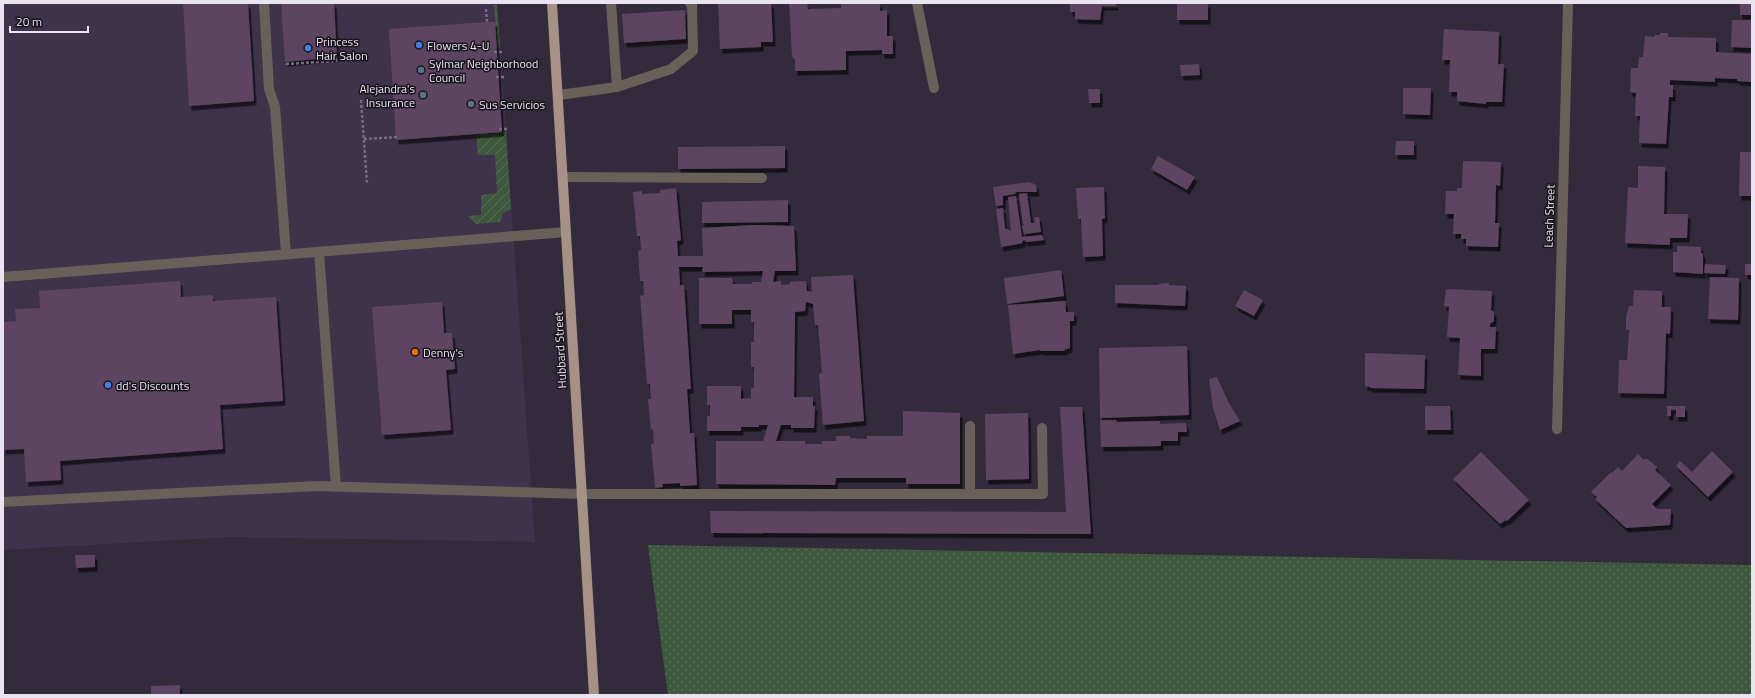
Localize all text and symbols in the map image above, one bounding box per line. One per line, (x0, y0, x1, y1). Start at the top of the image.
scale bar (10, 8, 88, 34)
text: 20 m (16, 12, 42, 31)
place label: Princess Hair Salon (316, 32, 368, 65)
place label: Flowers 4-U (427, 36, 490, 55)
marker: Flowers 4-U (414, 40, 424, 50)
marker: Princess Hair Salon (303, 43, 313, 53)
place label: Sylmar Neighborhood Council (429, 54, 538, 87)
marker: Sylmar Neighborhood Council (416, 65, 426, 75)
place label: Alejandra's Insurance (359, 79, 415, 112)
marker: Alejandra's Insurance (418, 90, 428, 100)
place label: Sus Servicios (479, 95, 545, 114)
marker: Sus Servicios (466, 99, 476, 109)
street label: Leach Street (1538, 183, 1560, 248)
street label: Hubbard Street (548, 310, 572, 389)
place label: Denny's (423, 343, 464, 362)
marker: Denny's (410, 347, 420, 357)
place label: dd's Discounts (116, 376, 190, 395)
marker: dd's Discounts (103, 380, 113, 390)

